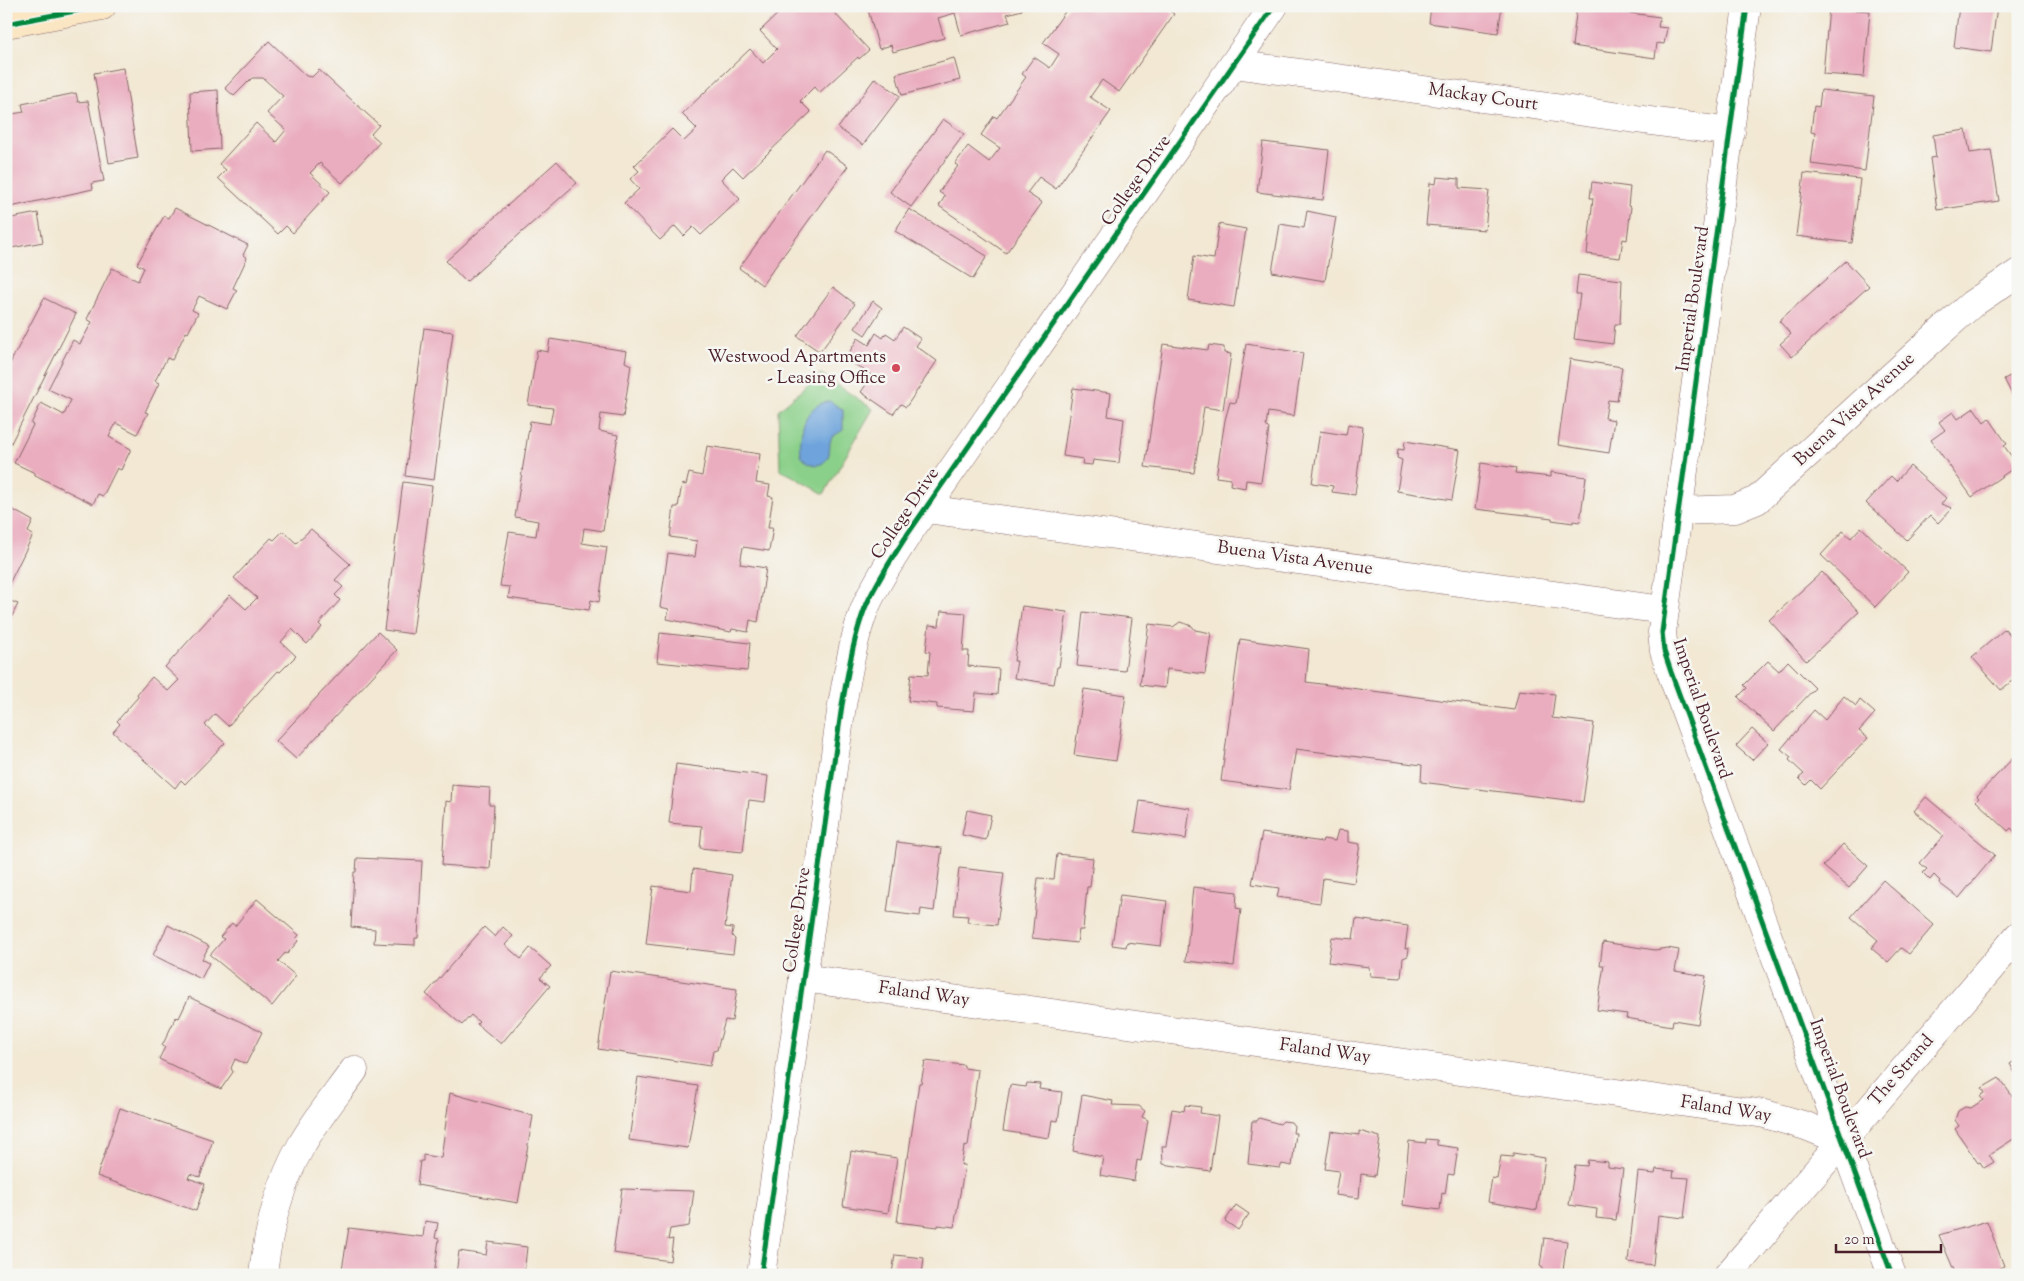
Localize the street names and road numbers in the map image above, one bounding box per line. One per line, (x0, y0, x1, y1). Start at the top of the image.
street label: Mackay Court (1427, 77, 1539, 119)
street label: College Drive (1096, 130, 1178, 232)
street label: Imperial Boulevard (1671, 224, 1717, 374)
street label: Buena Vista Avenue (1789, 347, 1921, 473)
street label: College Drive (866, 463, 946, 565)
street label: Buena Vista Avenue (1215, 535, 1375, 583)
street label: Imperial Boulevard (1665, 635, 1737, 783)
street label: College Drive (778, 866, 818, 974)
street label: Faland Way (877, 976, 971, 1014)
street label: Imperial Boulevard (1802, 1016, 1876, 1162)
street label: The Strand (1863, 1029, 1941, 1113)
street label: Faland Way (1278, 1033, 1372, 1071)
street label: Faland Way (1679, 1090, 1773, 1130)

